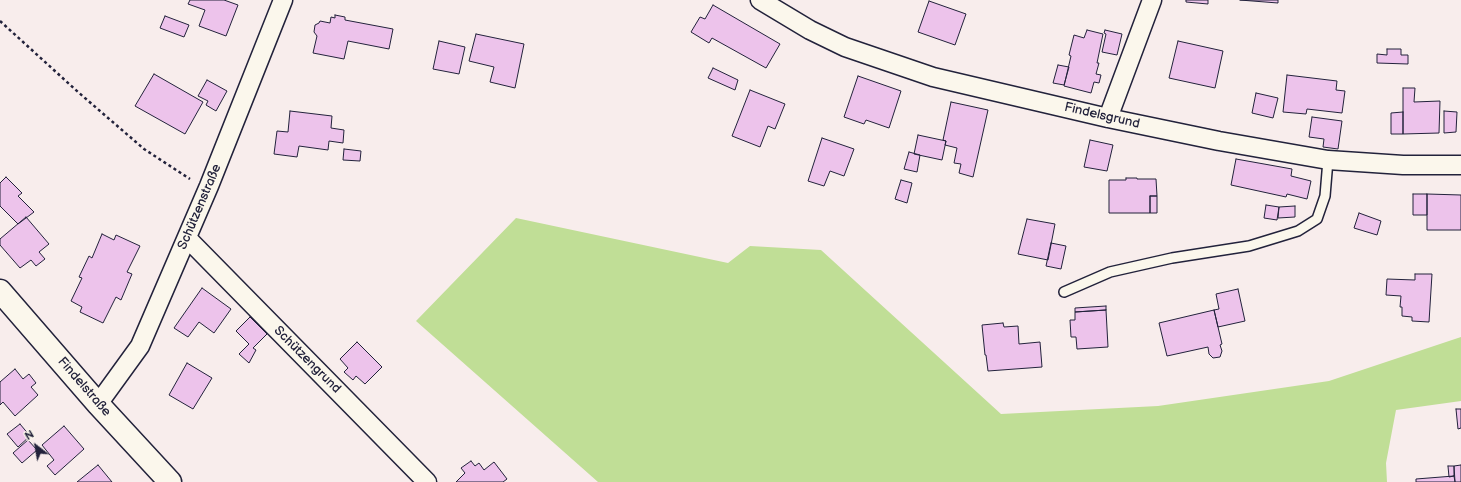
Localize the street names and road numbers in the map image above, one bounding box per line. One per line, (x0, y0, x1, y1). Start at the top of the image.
street label: Findelsgrund (1063, 100, 1141, 132)
street label: Schützenstraße (175, 162, 225, 252)
street label: Schützengrund (270, 323, 344, 397)
street label: Findelstraße (54, 354, 114, 420)

